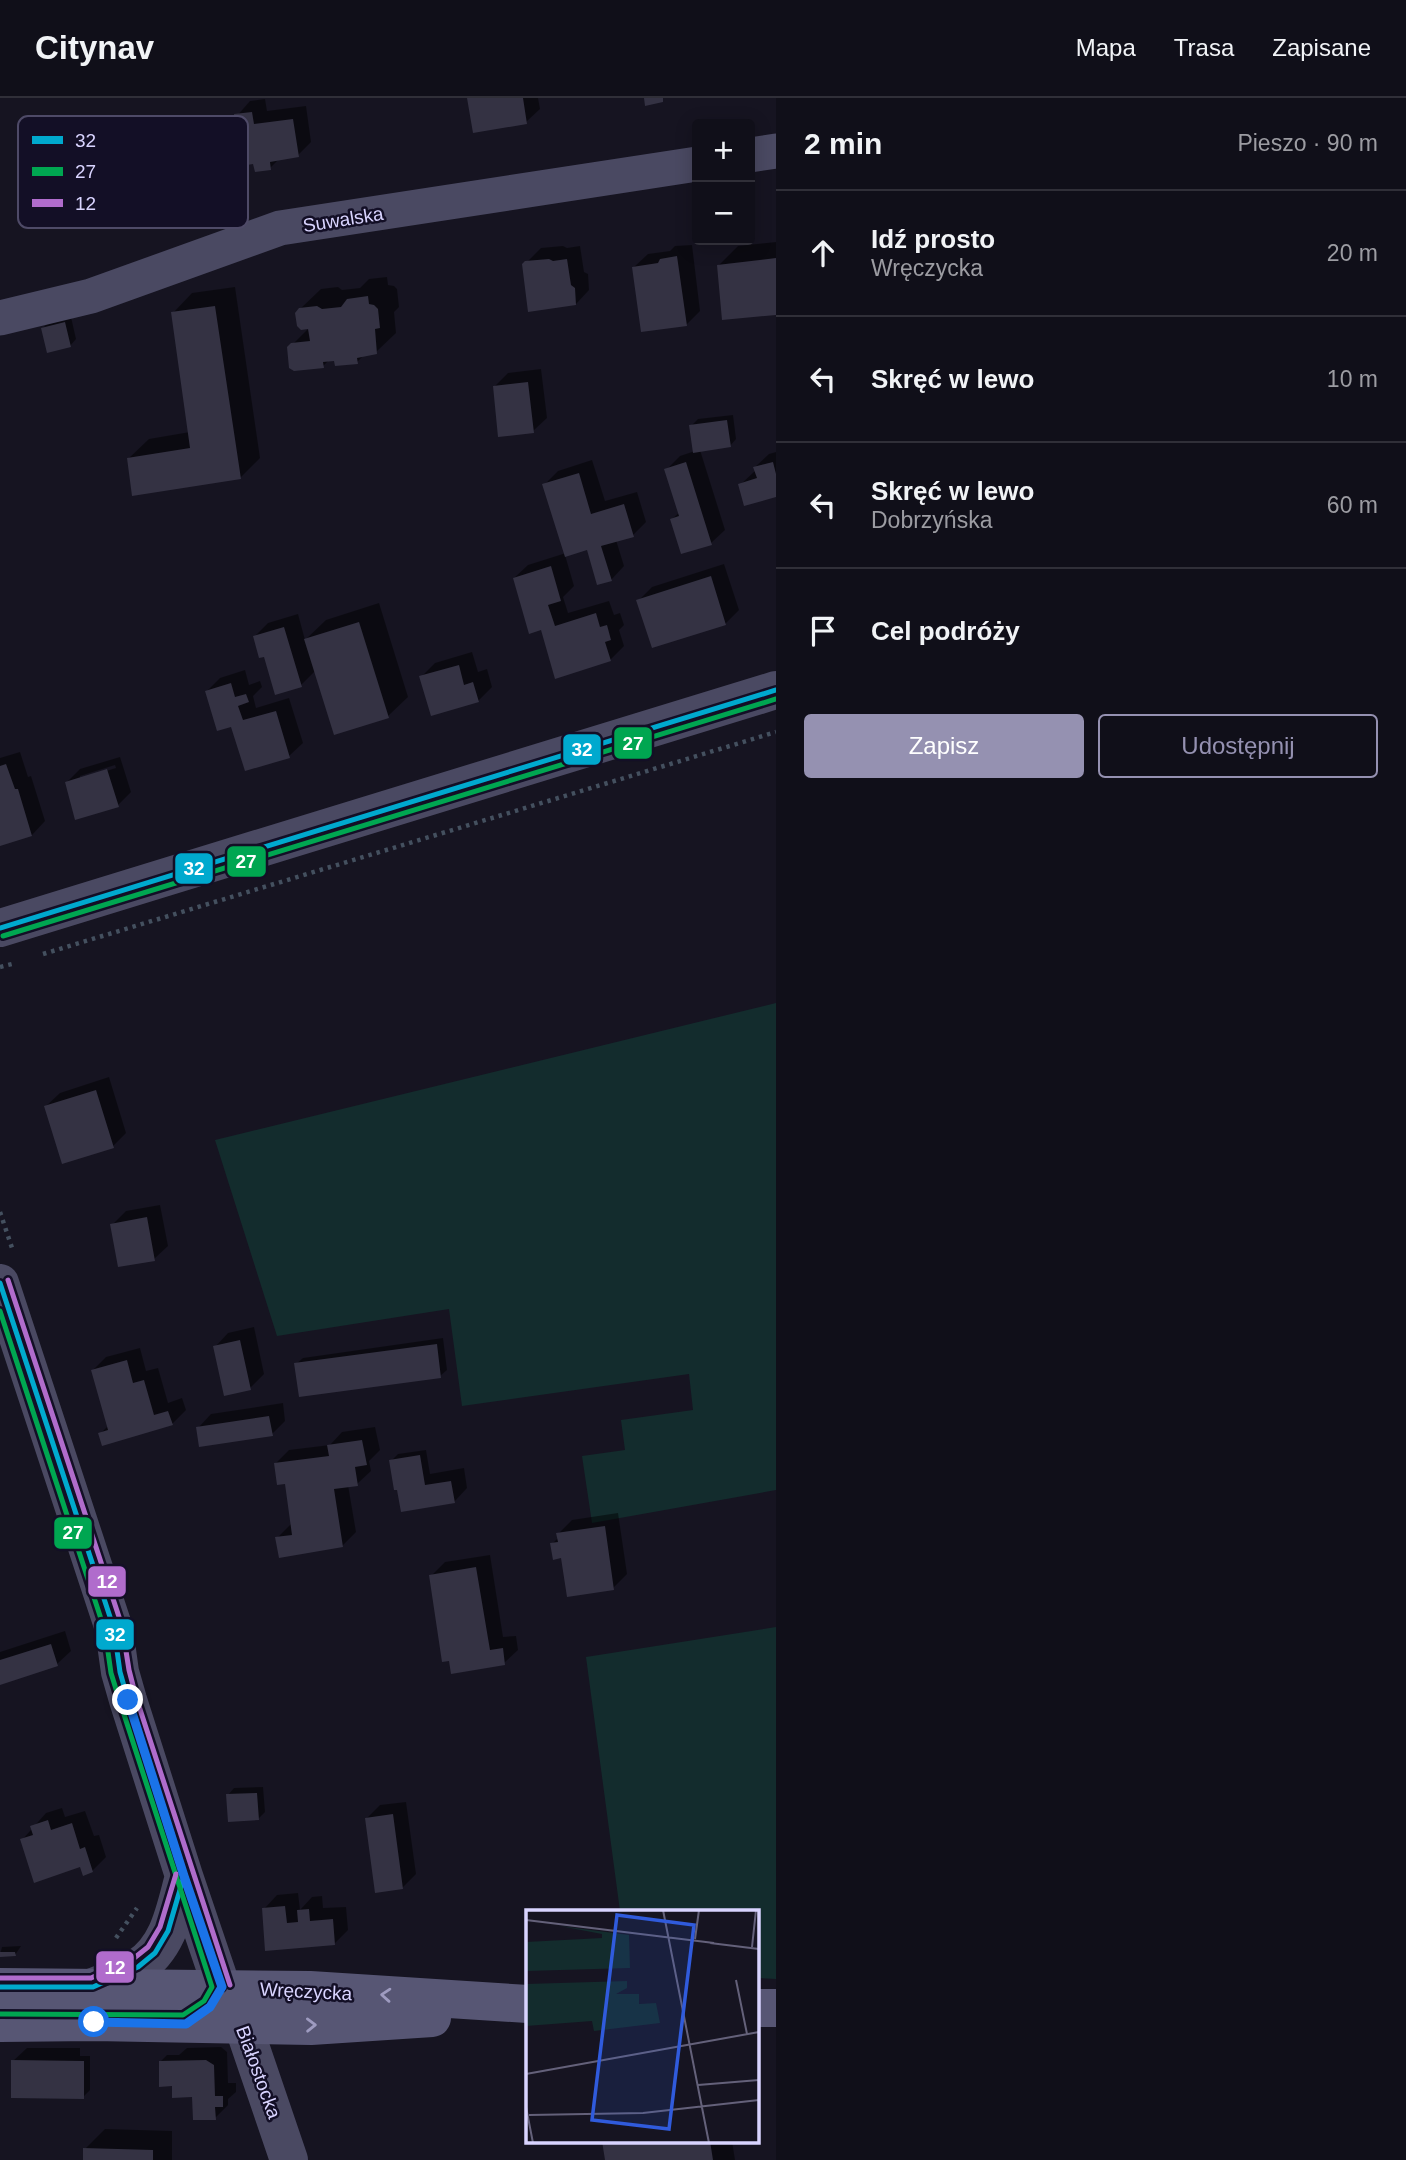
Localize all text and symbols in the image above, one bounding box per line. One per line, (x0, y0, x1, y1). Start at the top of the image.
text: Citynav (35, 29, 154, 66)
text: Mapa (1076, 34, 1136, 61)
text: Trasa (1174, 34, 1234, 61)
text: Zapisane (1272, 34, 1371, 61)
legend (18, 116, 248, 228)
map controls (692, 119, 755, 245)
button: + (692, 119, 755, 182)
text: 2 min (804, 127, 882, 160)
text: 32 (75, 130, 96, 151)
text: Pieszo · 90 m (1237, 130, 1378, 156)
text: 27 (75, 161, 96, 182)
button: − (692, 182, 755, 245)
text: 12 (75, 193, 96, 214)
street label: Suwalska (301, 203, 385, 236)
text: Idź prosto (871, 224, 995, 254)
icon: ahead (804, 234, 842, 272)
text: 20 m (1327, 240, 1378, 266)
text: Wręczycka (871, 255, 983, 281)
icon: left (804, 360, 842, 398)
text: Skręć w lewo (871, 364, 1034, 394)
text: 10 m (1327, 366, 1378, 392)
text: Skręć w lewo (871, 476, 1034, 506)
icon: left (804, 486, 842, 524)
text: 60 m (1327, 492, 1378, 518)
text: Dobrzyńska (871, 507, 992, 533)
icon: arrive (804, 612, 842, 650)
text: Cel podróży (871, 616, 1020, 646)
button: Zapisz (804, 714, 1084, 778)
button: Udostępnij (1098, 714, 1378, 778)
line badge: 27 (613, 726, 653, 760)
line badge: 32 (562, 733, 602, 766)
text: 27 (622, 733, 644, 754)
text: 32 (571, 739, 593, 760)
line badge: 27 (226, 845, 267, 878)
text: 27 (235, 851, 257, 872)
line badge: 32 (174, 852, 214, 885)
text: 32 (183, 858, 205, 879)
line badge: 27 (53, 1516, 93, 1550)
text: 27 (62, 1522, 84, 1543)
line badge: 12 (87, 1565, 127, 1598)
text: 12 (96, 1571, 118, 1592)
line badge: 32 (95, 1618, 135, 1651)
text: 32 (104, 1624, 126, 1645)
route end (112, 1684, 143, 1715)
inset map (526, 1910, 758, 2142)
line badge: 12 (95, 1950, 135, 1984)
text: 12 (104, 1957, 126, 1978)
street label: Wręczycka (259, 1979, 353, 2004)
one-way arrow (380, 1988, 391, 2003)
route start (78, 2006, 109, 2037)
one-way arrow (306, 2018, 317, 2033)
street label: Białostocka (232, 2023, 285, 2122)

